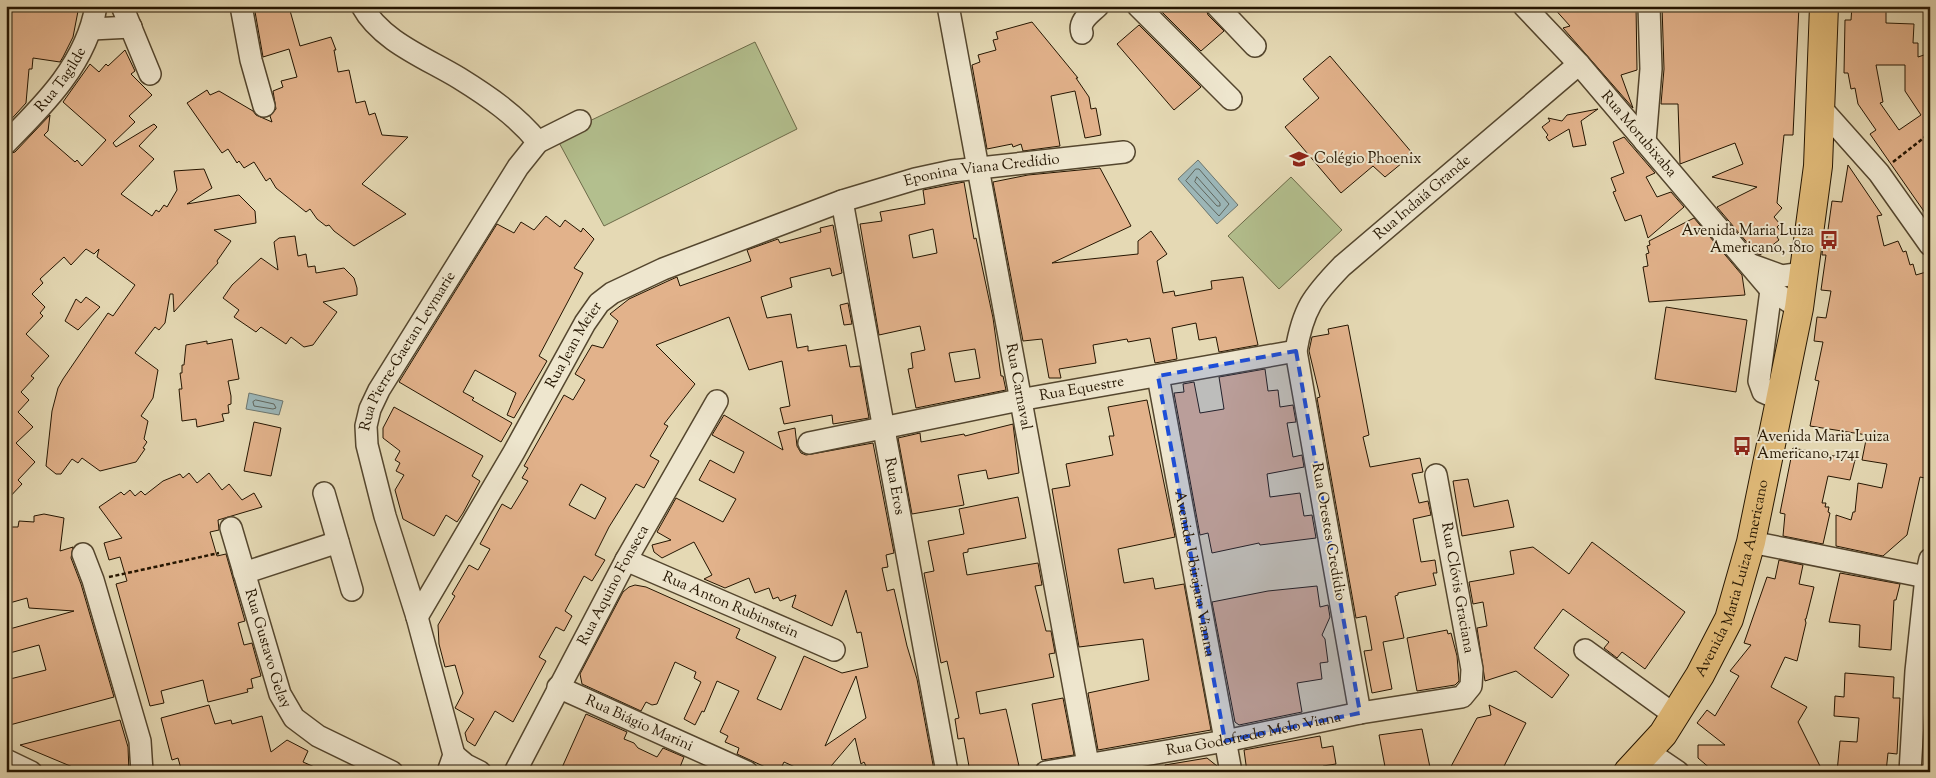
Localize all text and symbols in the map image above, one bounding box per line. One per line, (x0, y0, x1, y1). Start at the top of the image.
street label: Rua Tagilde (30, 44, 92, 117)
street label: Rua Morubixaba (1596, 86, 1682, 182)
school or university icon: Colégio Phoenix (1288, 148, 1310, 170)
street label: Eponina Viana Credídio (901, 149, 1061, 192)
place label: Colégio Phoenix (1314, 149, 1421, 170)
street label: Rua Indaiá Grande (1369, 150, 1475, 245)
place label: Avenida Maria Luiza Americano, 1810 (1682, 221, 1814, 259)
bus stop icon: Avenida Maria Luiza Americano, 1810 (1818, 229, 1840, 251)
street label: Rua Pierre-Gaetan Leymarie (355, 267, 461, 433)
street label: Rua Jean Meier (541, 297, 607, 392)
street label: Rua Carnaval (1000, 342, 1037, 432)
street label: Rua Equestre (1038, 371, 1126, 407)
place label: Avenida Maria Luiza Americano, 1741 (1757, 427, 1890, 465)
bus stop icon: Avenida Maria Luiza Americano, 1741 (1731, 435, 1753, 457)
street label: Rua Eros (879, 456, 910, 517)
street label: Rua Orestes Credídio (1306, 461, 1350, 603)
street label: Avenida Maria Luiza Americano (1690, 478, 1774, 681)
street label: Avenida Ubirajara Vianna (1169, 489, 1220, 659)
street label: Rua Aquino Fonseca (573, 521, 654, 649)
street label: Rua Clóvis Graciana (1435, 521, 1479, 655)
street label: Rua Anton Rubinstein (659, 566, 802, 644)
street label: Rua Gustavo Gelay (239, 586, 297, 713)
street label: Rua Biágio Marini (582, 690, 696, 757)
street label: Rua Godofredo Melo Viana (1164, 707, 1343, 762)

